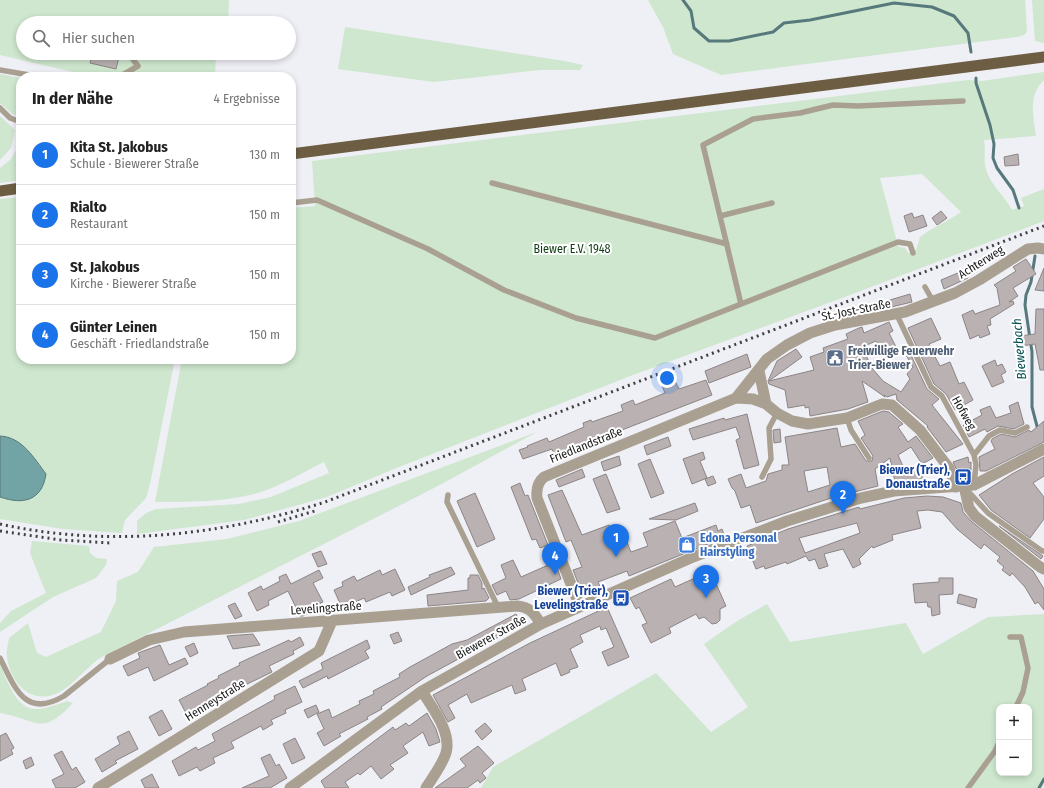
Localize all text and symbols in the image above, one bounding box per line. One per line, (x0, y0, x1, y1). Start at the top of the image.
search box (16, 16, 296, 60)
icon: search (30, 27, 52, 49)
text: Hier suchen (62, 29, 135, 47)
text: In der Nähe (32, 88, 113, 109)
text: 4 Ergebnisse (214, 91, 280, 106)
text: Kita St. Jakobus (70, 138, 168, 156)
text: 1 (42, 147, 48, 162)
text: 130 m (249, 147, 280, 162)
text: Schule · Biewerer Straße (70, 156, 199, 171)
text: Rialto (70, 198, 107, 216)
text: 2 (42, 207, 48, 222)
text: 150 m (249, 207, 280, 222)
text: Restaurant (70, 216, 128, 231)
park label: Biewer E.V. 1948 (534, 242, 610, 256)
street label: Achterweg (956, 242, 1007, 281)
text: St. Jakobus (70, 258, 140, 276)
text: 3 (42, 267, 48, 282)
text: 150 m (249, 267, 280, 282)
text: Kirche · Biewerer Straße (70, 276, 197, 291)
street label: St.-Jost-Straße (820, 296, 892, 324)
text: Günter Leinen (70, 318, 157, 336)
water label: Biewerbach (1009, 318, 1029, 380)
text: 4 (42, 327, 48, 342)
text: 150 m (249, 327, 280, 342)
text: Geschäft · Friedlandstraße (70, 336, 209, 351)
place label: Freiwillige Feuerwehr Trier-Biewer (848, 344, 955, 372)
public building icon: Freiwillige Feuerwehr Trier-Biewer (825, 348, 845, 368)
your location (657, 368, 677, 388)
street label: Hofweg (949, 394, 979, 433)
street label: Friedlandstraße (548, 424, 624, 466)
place label: Biewer (Trier), Donaustraße (879, 463, 950, 491)
bus stop icon: Biewer (Trier), Donaustraße (953, 467, 973, 487)
pin: 2 (830, 481, 856, 514)
pin: 1 (603, 524, 629, 557)
place label: Edona Personal Hairstyling (700, 531, 777, 559)
shop icon: Edona Personal Hairstyling (677, 535, 697, 555)
pin: 4 (542, 542, 568, 575)
pin: 3 (693, 565, 719, 598)
place label: Biewer (Trier), Levelingstraße (534, 584, 608, 612)
bus stop icon: Biewer (Trier), Levelingstraße (611, 588, 631, 608)
street label: Levelingstraße (290, 599, 362, 617)
street label: Biewerer Straße (453, 612, 529, 662)
street label: Henneystraße (182, 676, 248, 724)
map controls (996, 704, 1032, 776)
button: + (996, 704, 1032, 740)
button: − (996, 740, 1032, 776)

